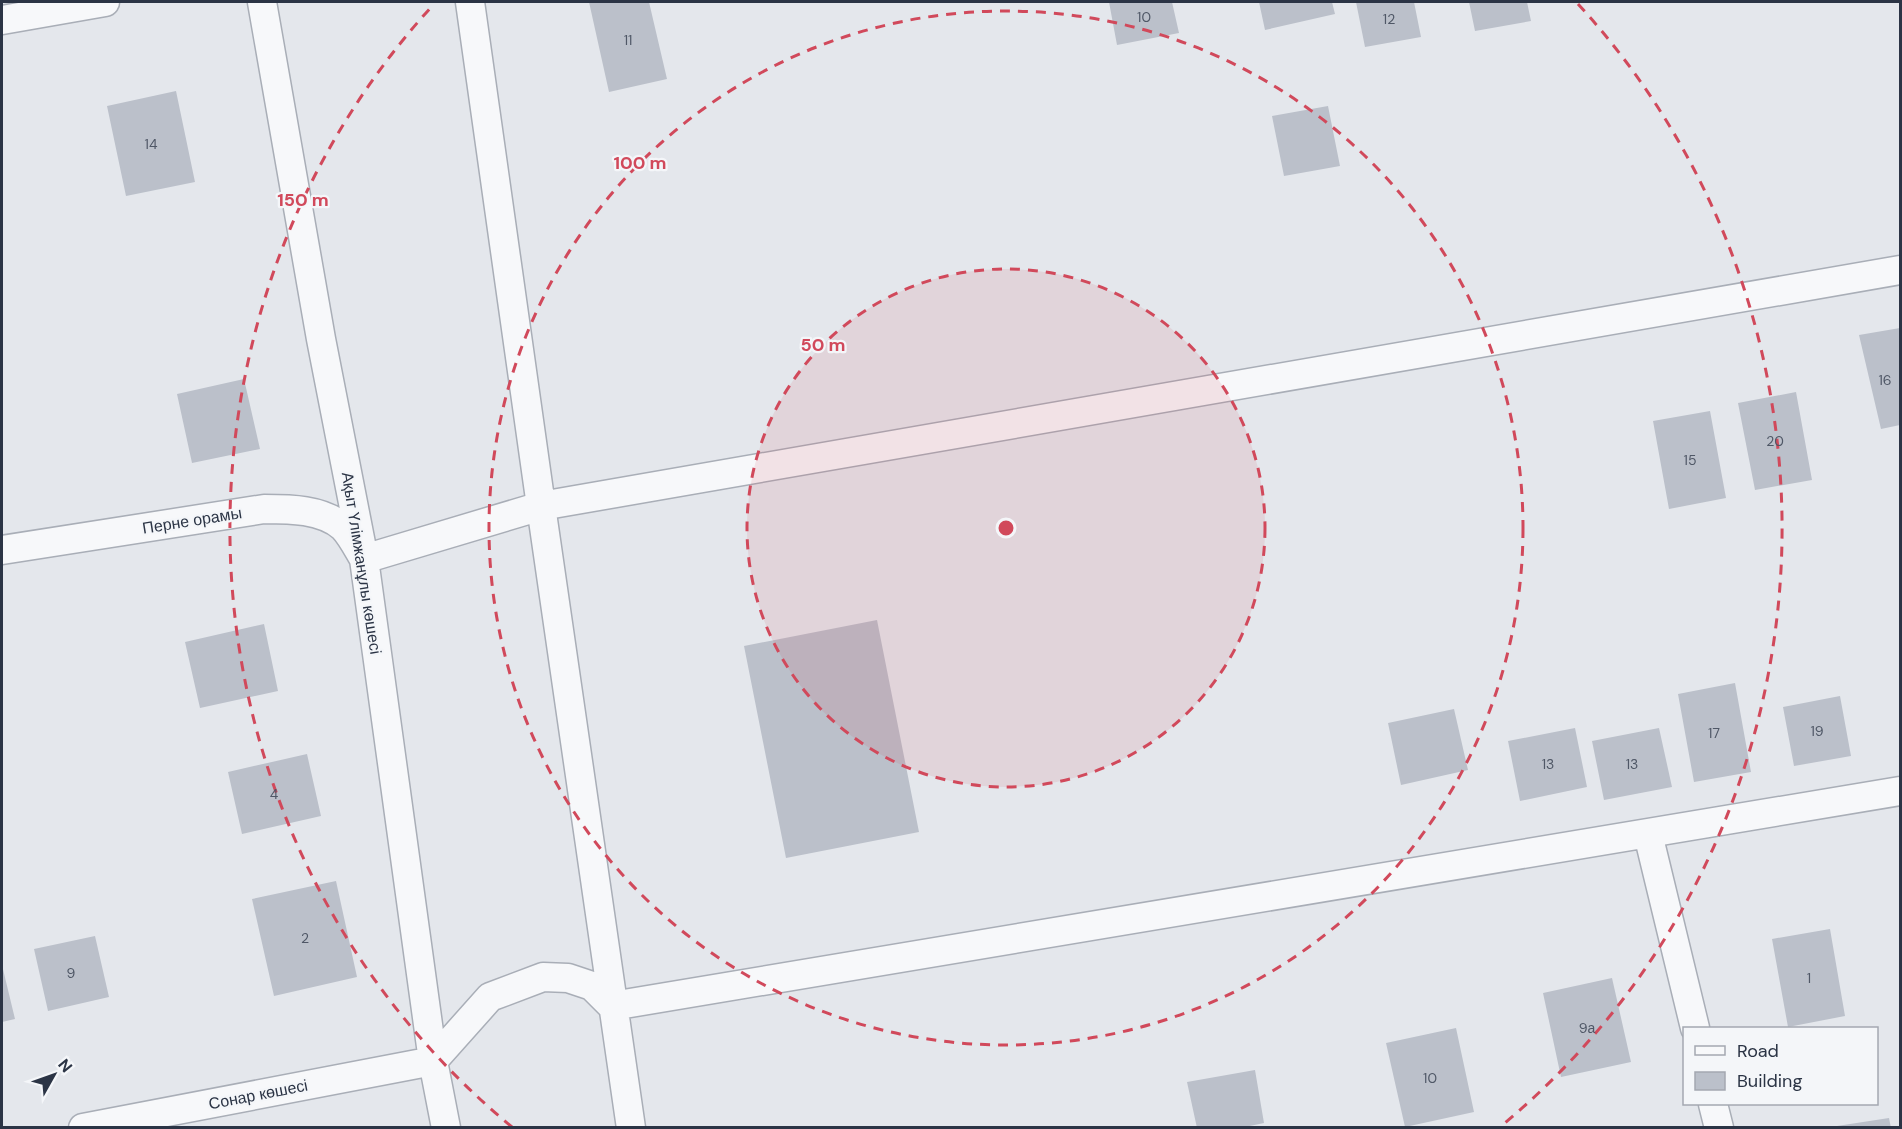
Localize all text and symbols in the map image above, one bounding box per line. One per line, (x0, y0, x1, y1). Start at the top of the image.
house number: 10 (1137, 8, 1151, 26)
house number: 12 (1383, 10, 1395, 28)
house number: 11 (624, 31, 632, 49)
house number: 14 (145, 135, 158, 153)
text: 100 m (613, 151, 667, 175)
text: 150 m (277, 188, 329, 212)
text: 50 m (800, 333, 846, 357)
house number: 16 (1878, 371, 1892, 389)
house number: 20 (1766, 432, 1784, 450)
house number: 15 (1684, 451, 1696, 469)
street label: Ақыт Үлімжанұлы көшесі (337, 470, 386, 656)
street label: Перне орамы (141, 502, 243, 539)
centre of rings (996, 518, 1016, 538)
house number: 19 (1810, 722, 1824, 740)
house number: 17 (1708, 724, 1720, 742)
house number: 13 (1542, 755, 1554, 773)
house number: 13 (1626, 755, 1638, 773)
house number: 4 (270, 785, 279, 803)
house number: 2 (301, 929, 309, 947)
house number: 9 (67, 964, 76, 982)
house number: 1 (1807, 969, 1811, 987)
house number: 9а (1579, 1019, 1596, 1037)
legend (1683, 1027, 1878, 1105)
text: Road (1737, 1039, 1779, 1063)
north arrow (24, 1045, 84, 1105)
text: N (53, 1054, 77, 1077)
house number: 10 (1423, 1069, 1437, 1087)
text: Building (1737, 1069, 1802, 1093)
street label: Сонар көшесі (207, 1075, 309, 1114)

